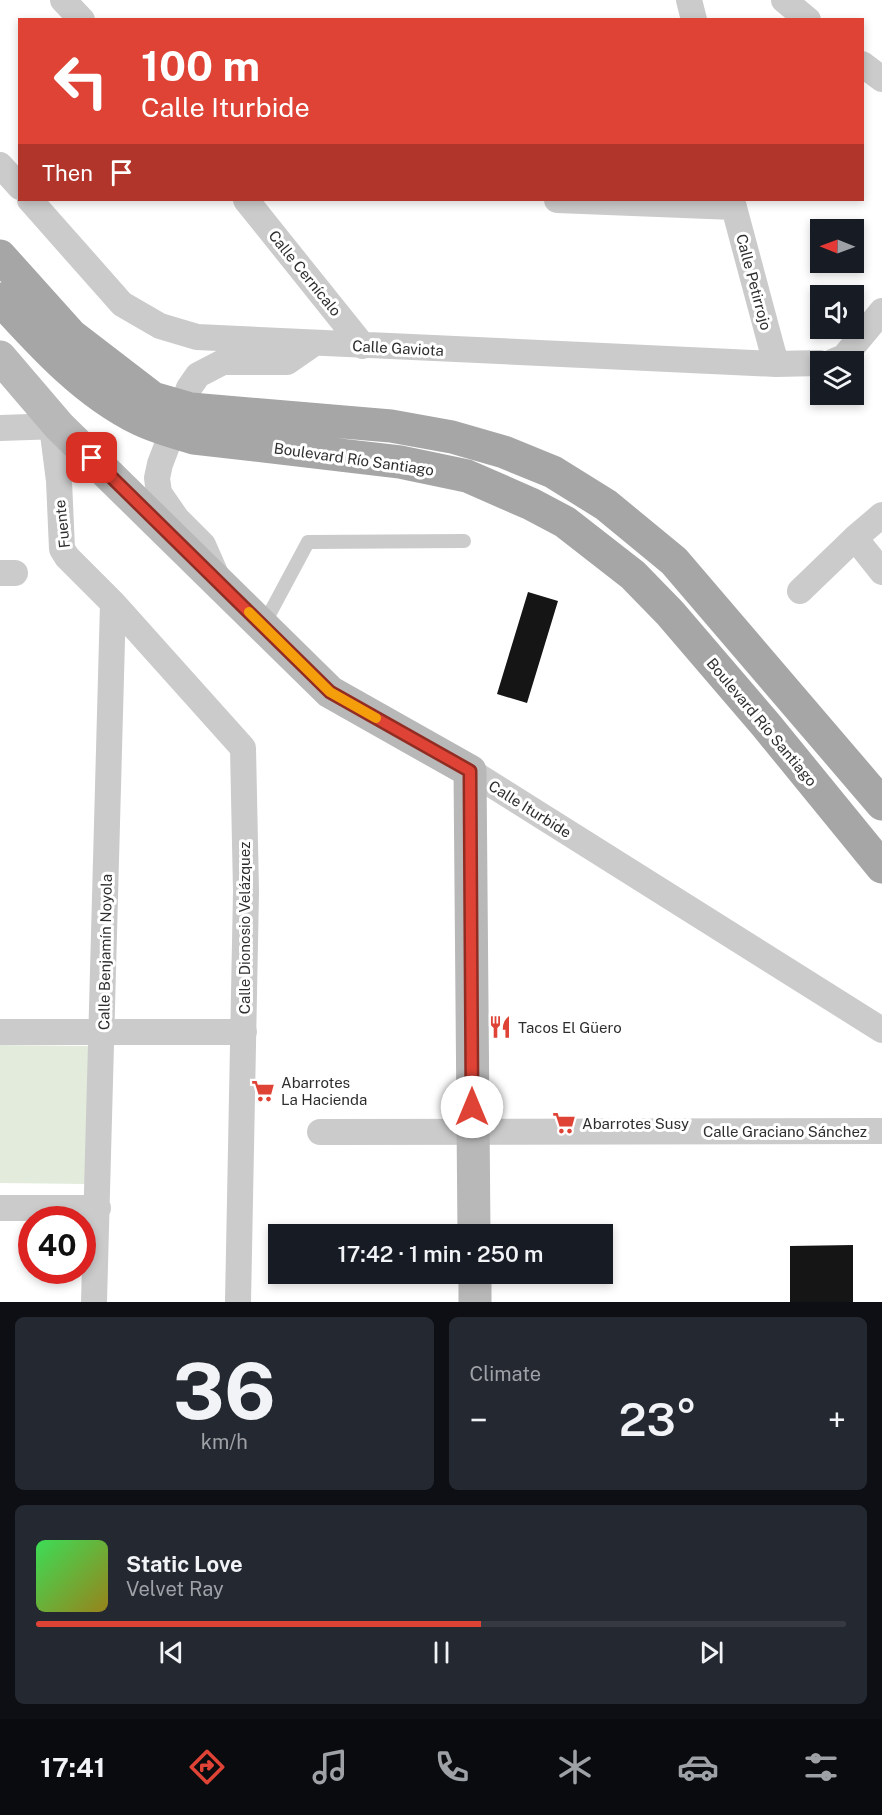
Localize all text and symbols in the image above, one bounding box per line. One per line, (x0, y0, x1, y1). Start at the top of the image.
text: 100 m (141, 41, 260, 90)
icon: left (42, 42, 120, 120)
text: Calle Iturbide (141, 91, 310, 123)
icon: arrive (105, 156, 138, 189)
text: Then (42, 160, 93, 186)
north arrow (810, 219, 864, 273)
map controls (810, 219, 864, 405)
street label: Calle Cernícalo (265, 227, 345, 319)
street label: Calle Petirrojo (733, 232, 775, 332)
button: sound (810, 285, 864, 339)
street label: Calle Gaviota (352, 337, 444, 359)
button: layers (810, 351, 864, 405)
pin (66, 432, 117, 483)
street label: Boulevard Río Santiago (273, 439, 435, 479)
icon: arrive (75, 441, 108, 474)
street label: Fuente (51, 499, 73, 549)
street label: Boulevard Río Santiago (704, 655, 820, 789)
street label: Calle Iturbide (486, 777, 574, 841)
street label: Calle Dionosio Velázquez (236, 842, 253, 1014)
street label: Calle Benjamín Noyola (95, 874, 115, 1030)
restaurant icon: Tacos El Güero (487, 1014, 513, 1040)
place label: Tacos El Güero (518, 1019, 622, 1036)
place label: Abarrotes La Hacienda (281, 1074, 367, 1108)
position arrow (440, 1075, 504, 1139)
supermarket icon: Abarrotes La Hacienda (250, 1078, 276, 1104)
supermarket icon: Abarrotes Susy (551, 1110, 577, 1136)
place label: Abarrotes Susy (582, 1115, 689, 1132)
street label: Calle Graciano Sánchez (703, 1123, 867, 1140)
speed limit sign: 40 (18, 1206, 96, 1284)
text: 17:42 · 1 min · 250 m (338, 1241, 543, 1267)
text: 36 (173, 1345, 276, 1437)
text: Climate (470, 1362, 541, 1386)
text: 23° (619, 1393, 697, 1446)
text: − (470, 1401, 488, 1439)
text: + (828, 1401, 846, 1439)
text: km/h (201, 1430, 248, 1454)
text: Static Love (126, 1551, 243, 1577)
text: Velvet Ray (126, 1577, 224, 1601)
icon: previous (155, 1636, 188, 1669)
icon: pause (425, 1636, 458, 1669)
icon: next (695, 1636, 728, 1669)
icon: directions (186, 1746, 228, 1788)
icon: music (309, 1746, 351, 1788)
icon: phone (431, 1746, 473, 1788)
icon: climate (554, 1746, 596, 1788)
icon: car (677, 1746, 719, 1788)
icon: filters (800, 1746, 842, 1788)
text: 17:41 (40, 1751, 105, 1783)

